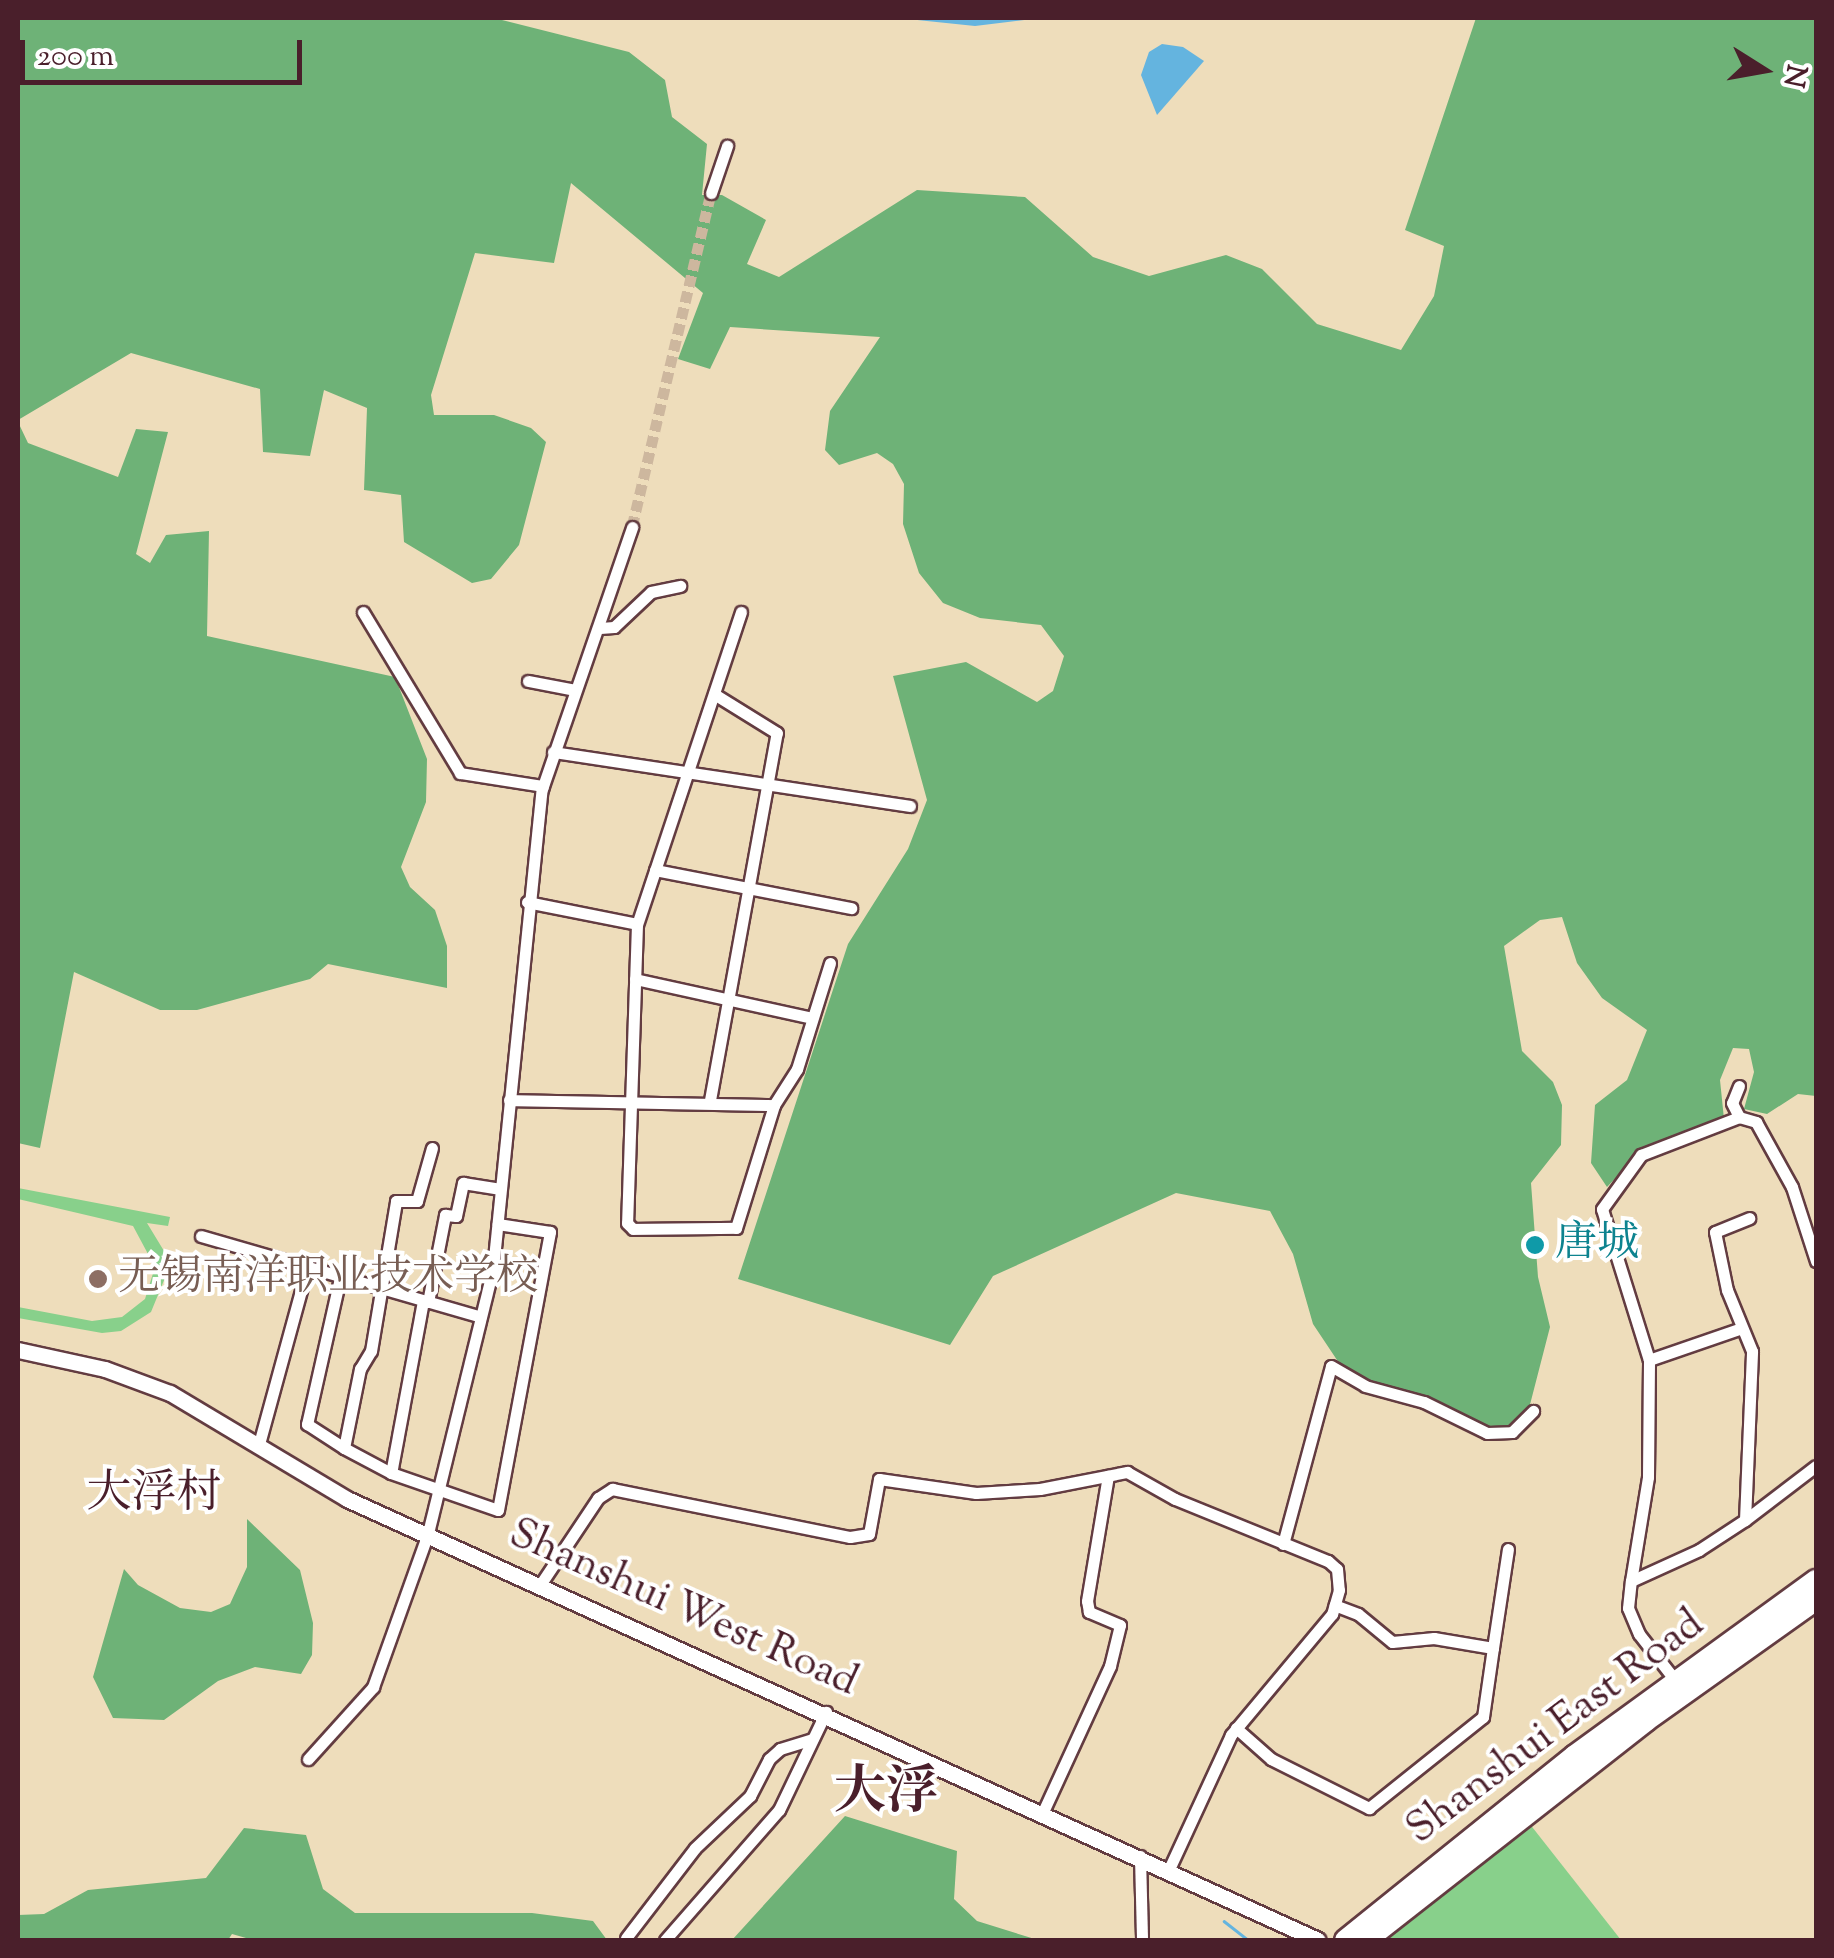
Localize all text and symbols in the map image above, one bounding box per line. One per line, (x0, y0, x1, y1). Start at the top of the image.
scale bar (25, 20, 308, 82)
north arrow (1714, 20, 1814, 120)
text: 200 m (37, 36, 114, 79)
text: N (1772, 61, 1815, 91)
place label: 唐城 (1555, 1220, 1639, 1270)
marker: 唐城 (1524, 1234, 1546, 1256)
place label: 无锡南洋职业技术学校 (118, 1254, 538, 1304)
marker: 无锡南洋职业技术学校 (87, 1268, 109, 1290)
district label: 大浮村 (87, 1469, 221, 1523)
street label: Shanshui West Road (501, 1510, 865, 1708)
street label: Shanshui East Road (1398, 1600, 1714, 1856)
district label: 大浮 (834, 1764, 938, 1826)

